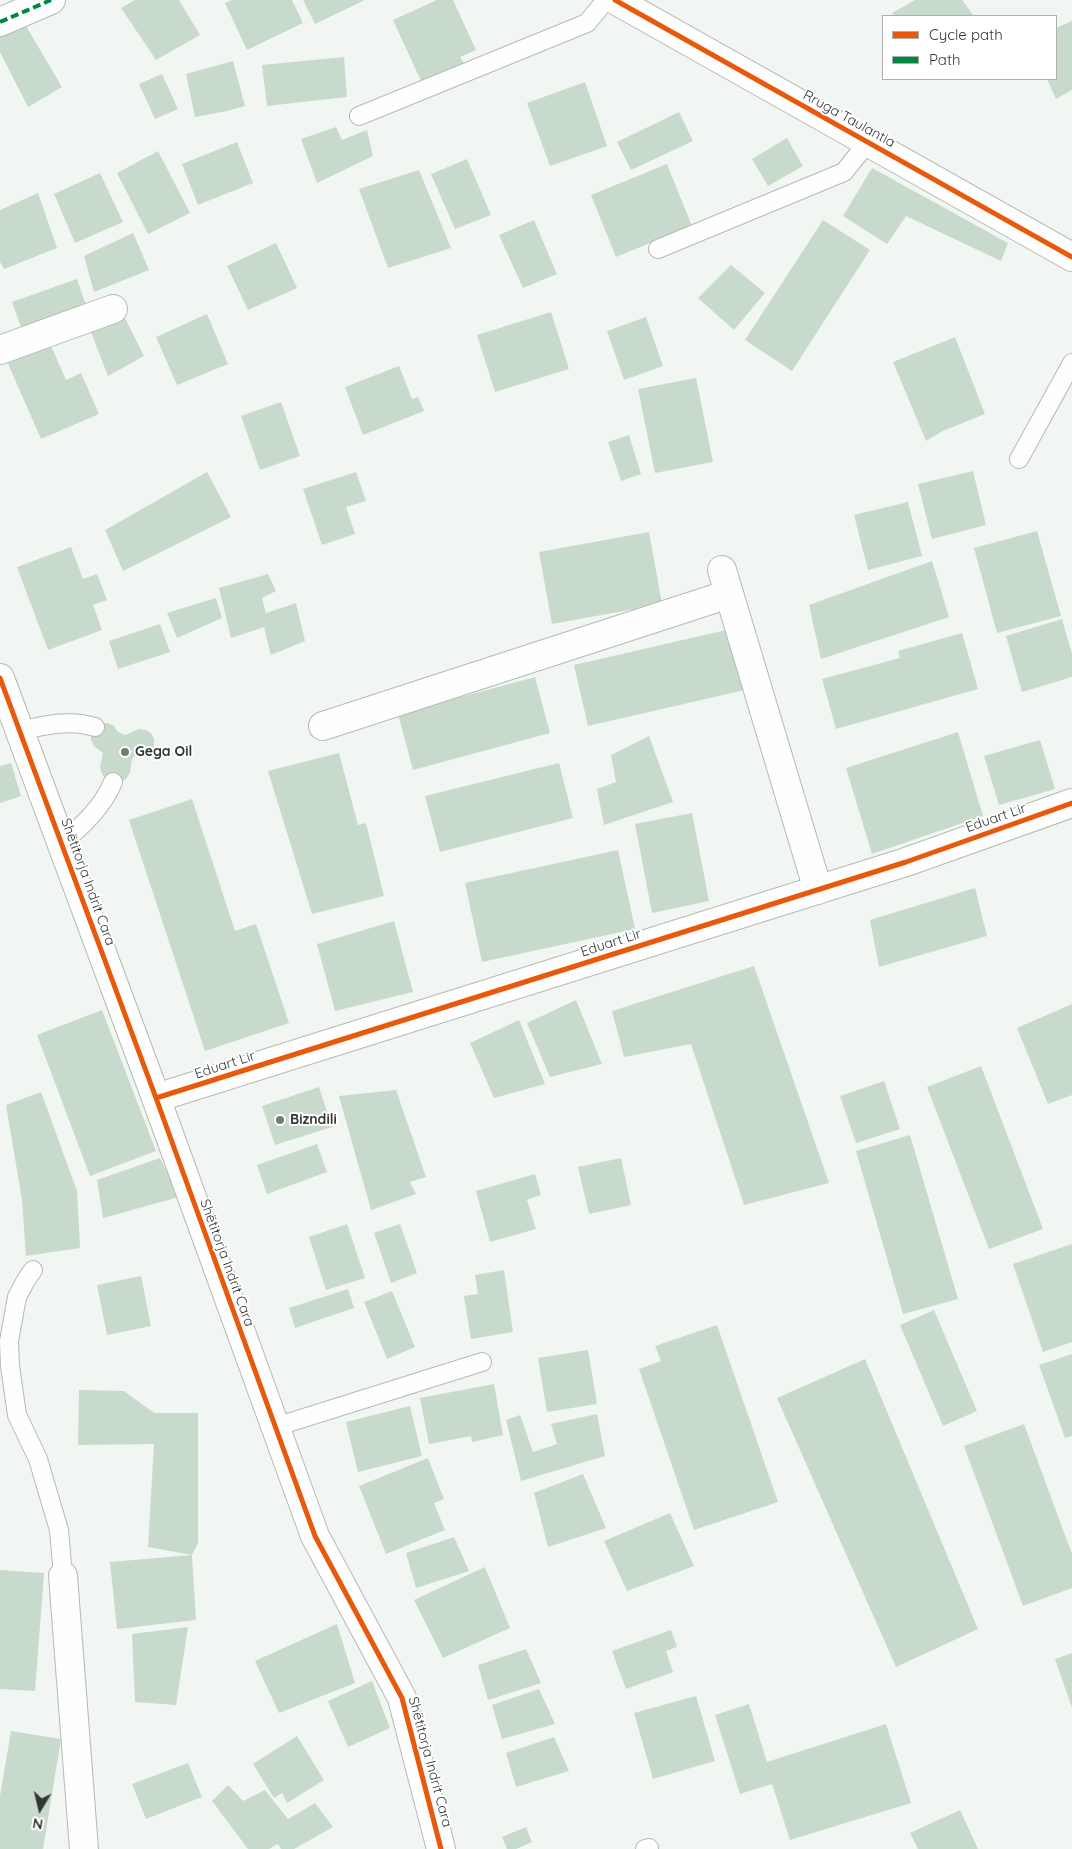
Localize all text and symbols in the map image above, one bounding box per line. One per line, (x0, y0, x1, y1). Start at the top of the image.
legend (882, 15, 1057, 80)
text: Cycle path (929, 25, 1003, 44)
text: Path (929, 50, 961, 69)
street label: Rruga Taulantia (800, 87, 898, 151)
place label: Gega Oil (135, 744, 192, 760)
marker: Gega Oil (119, 746, 131, 758)
street label: Eduart Lir (964, 800, 1028, 836)
street label: Shëtitorja Indrit Cara (57, 816, 119, 948)
street label: Eduart Lir (579, 925, 643, 961)
street label: Eduart Lir (193, 1047, 257, 1083)
place label: Bizndili (290, 1112, 337, 1128)
marker: Bizndili (274, 1114, 286, 1126)
street label: Shëtitorja Indrit Cara (196, 1197, 258, 1329)
street label: Shëtitorja Indrit Cara (405, 1695, 455, 1829)
north arrow (15, 1784, 65, 1834)
text: N (31, 1814, 44, 1834)

